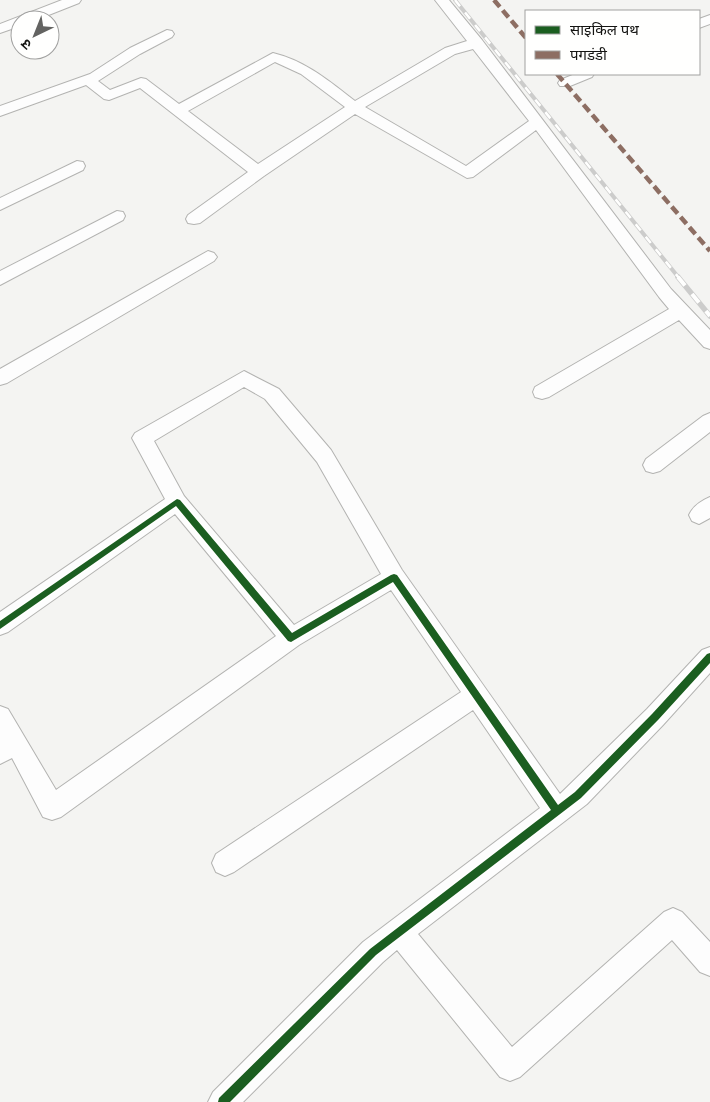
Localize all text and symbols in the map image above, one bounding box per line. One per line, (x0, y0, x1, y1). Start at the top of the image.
north arrow (10, 10, 60, 60)
legend (525, 10, 700, 75)
text: साइकिल पथ (570, 20, 639, 40)
text: उ (16, 34, 36, 54)
text: पगडंडी (570, 45, 608, 65)

